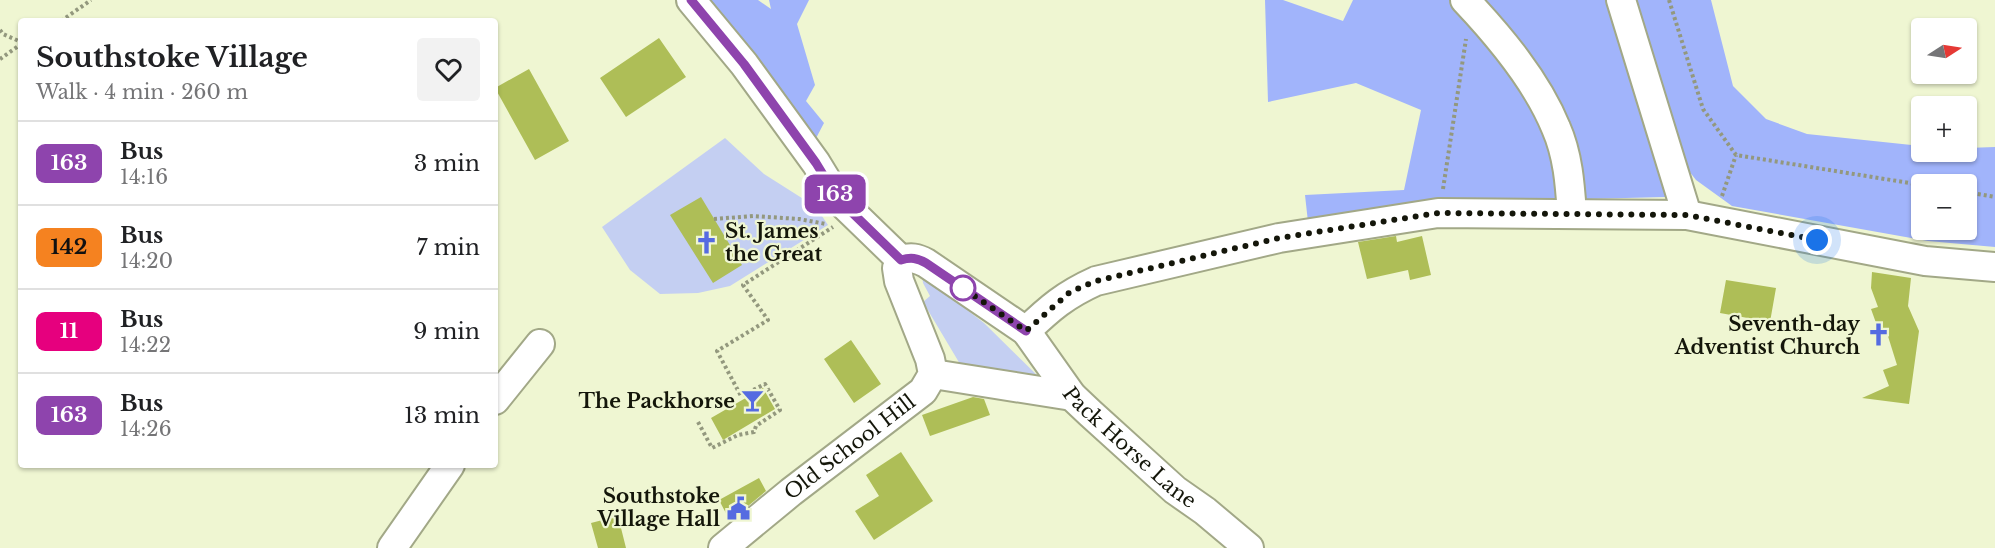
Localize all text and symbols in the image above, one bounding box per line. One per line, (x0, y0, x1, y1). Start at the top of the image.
north arrow (1911, 18, 1977, 84)
map controls (1911, 18, 1977, 240)
button: heart (417, 38, 480, 101)
text: Southstoke Village (36, 40, 308, 75)
text: Walk · 4 min · 260 m (36, 80, 248, 104)
button: + (1911, 96, 1977, 162)
text: Bus (120, 138, 163, 165)
text: 163 (51, 150, 87, 176)
text: 3 min (414, 150, 480, 177)
text: 14:16 (120, 165, 168, 189)
line badge: 163 (800, 174, 870, 214)
button: − (1911, 174, 1977, 240)
text: 163 (817, 181, 853, 207)
place label: St. James the Great (725, 219, 822, 266)
text: Bus (120, 222, 163, 249)
your location (1802, 225, 1832, 255)
church icon: St. James the Great (694, 229, 720, 255)
text: 142 (51, 234, 87, 260)
text: 7 min (416, 234, 480, 261)
text: 14:20 (120, 249, 173, 273)
unlabelled marker (950, 275, 976, 301)
text: Bus (120, 306, 163, 333)
place label: Seventh-day Adventist Church (1674, 312, 1861, 359)
text: 11 (60, 318, 78, 344)
text: 9 min (413, 318, 480, 345)
church icon: Seventh-day Adventist Church (1865, 322, 1891, 348)
text: 14:22 (120, 333, 171, 357)
street label: Pack Horse Lane (1057, 382, 1201, 513)
bar icon: The Packhorse (740, 388, 766, 414)
place label: The Packhorse (579, 389, 735, 413)
street label: Old School Hill (779, 389, 920, 505)
text: Bus (120, 390, 163, 417)
text: 163 (51, 402, 87, 428)
text: 13 min (404, 402, 480, 429)
text: 14:26 (120, 417, 172, 441)
place label: Southstoke Village Hall (597, 484, 720, 531)
public building icon: Southstoke Village Hall (725, 495, 751, 521)

